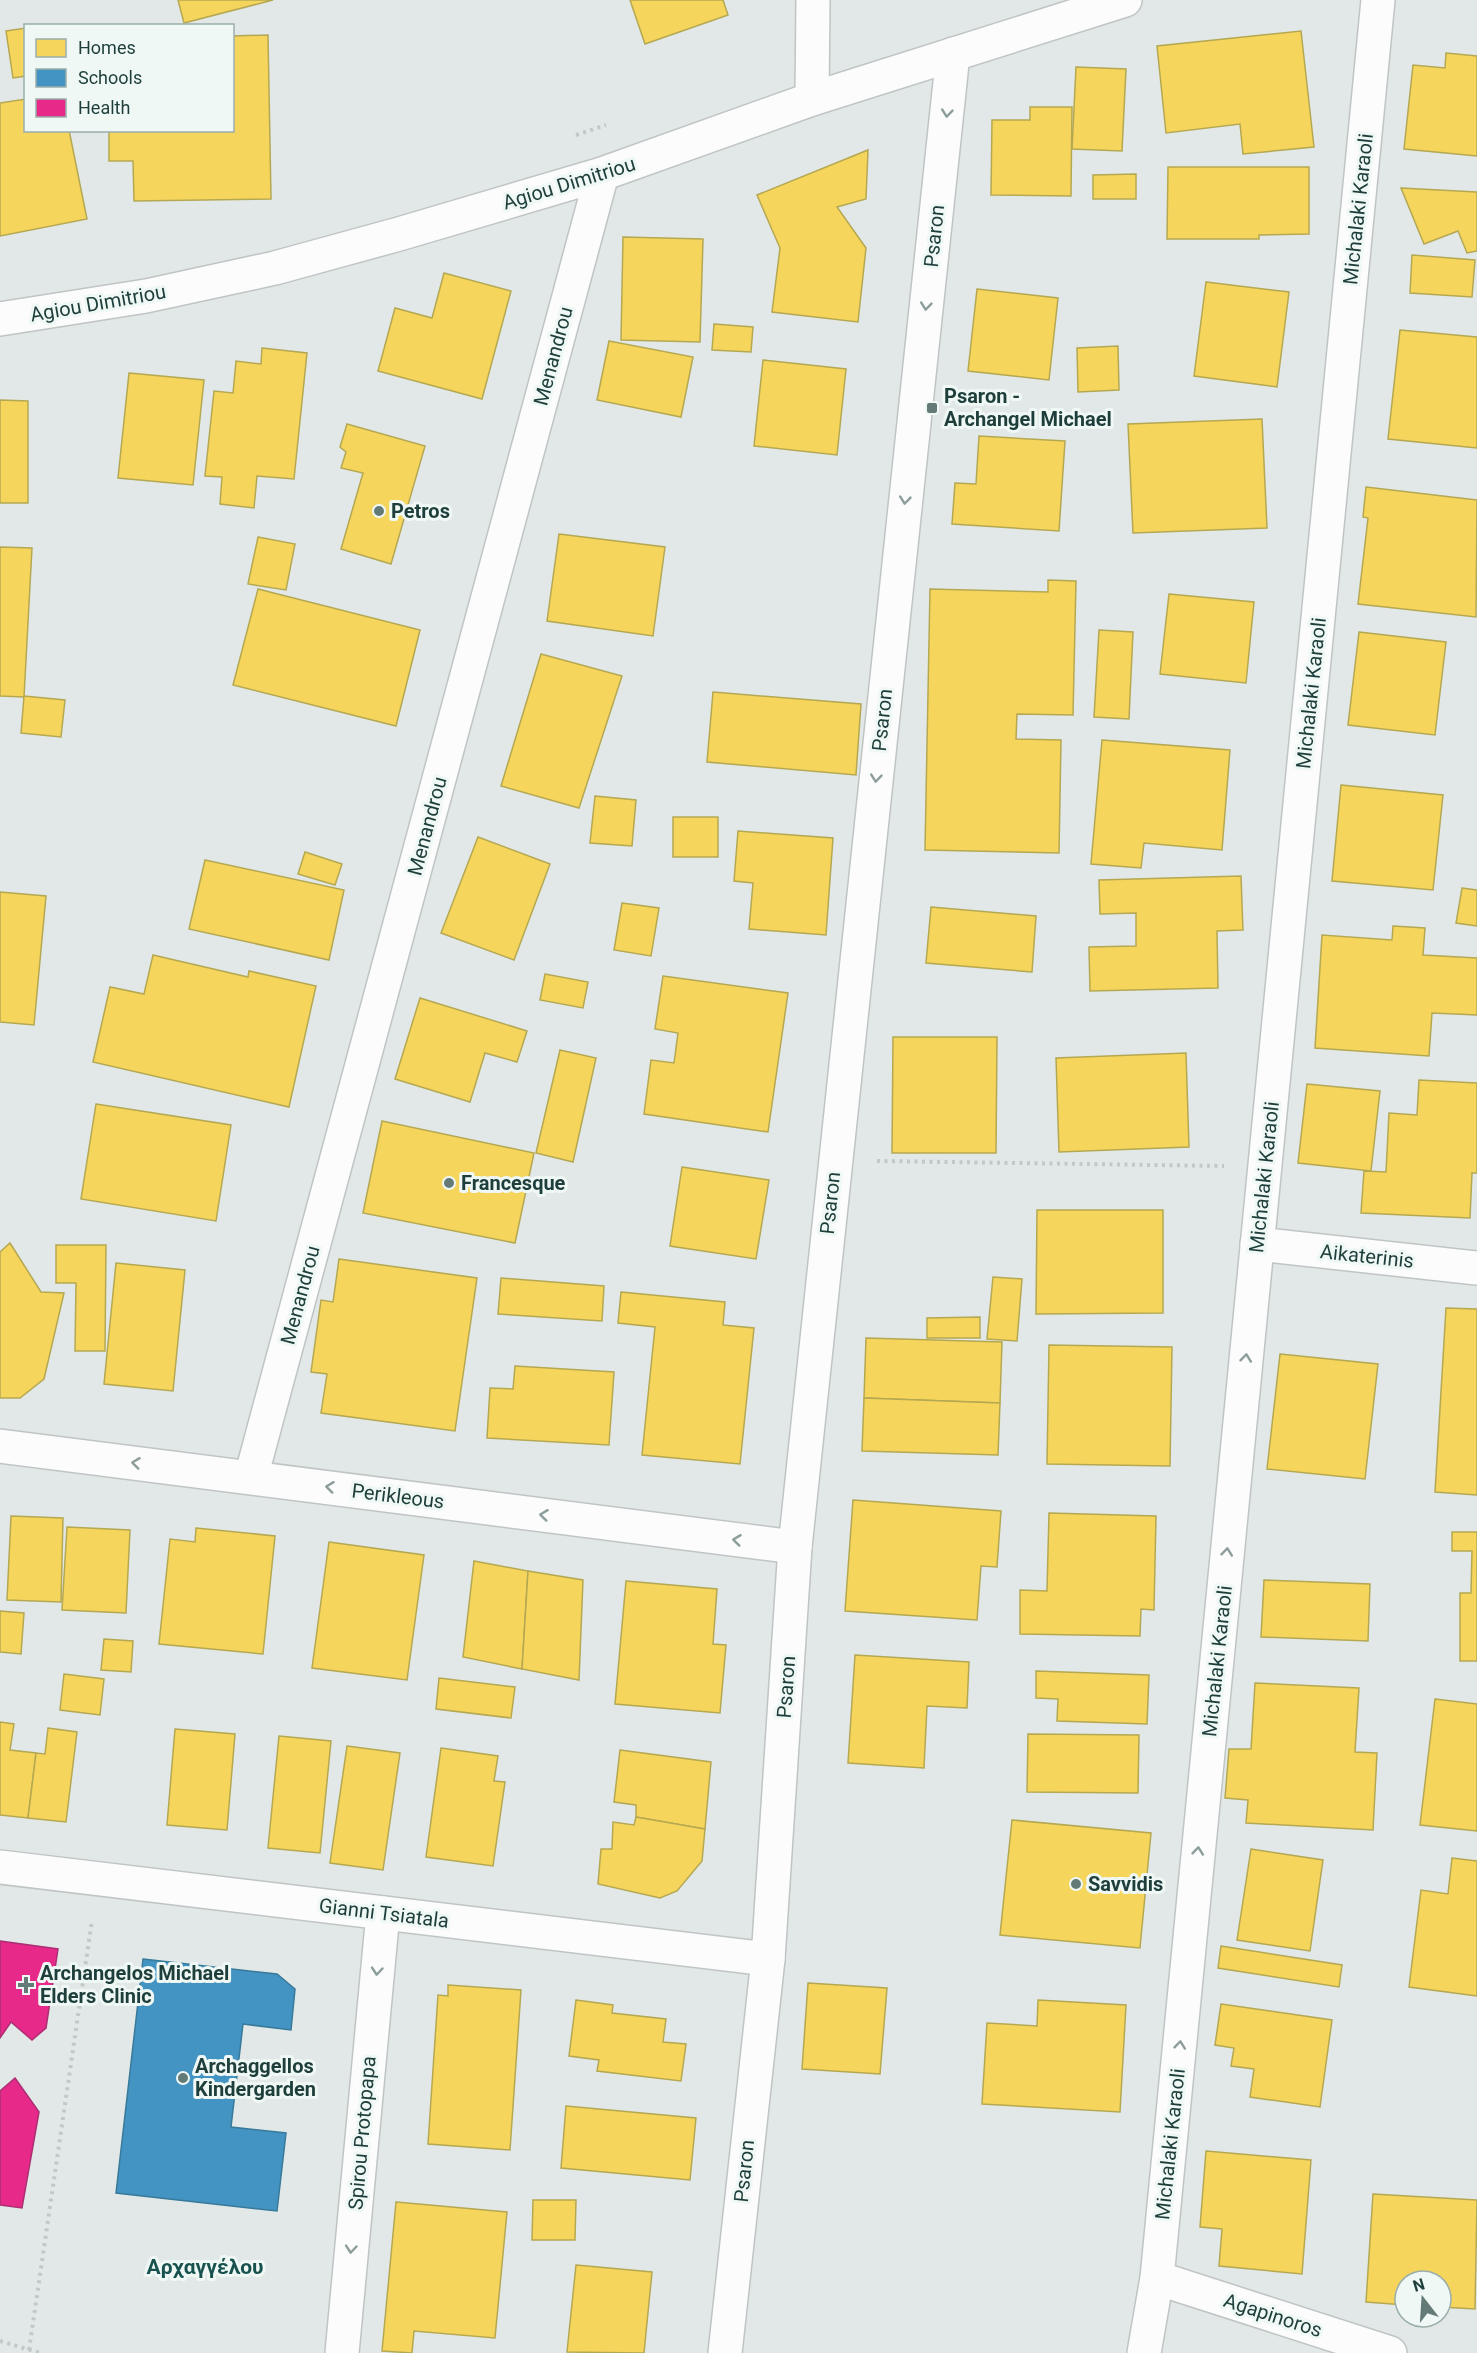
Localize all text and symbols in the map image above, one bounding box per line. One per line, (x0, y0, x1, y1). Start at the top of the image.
legend (24, 24, 234, 132)
text: Homes (78, 37, 136, 58)
text: Schools (78, 67, 142, 88)
text: Health (78, 97, 130, 118)
one-way arrow (941, 108, 954, 117)
street label: Michalaki Karaoli (1338, 132, 1378, 286)
street label: Agiou Dimitriou (500, 151, 638, 215)
street label: Psaron (919, 203, 949, 269)
street label: Agiou Dimitriou (28, 279, 168, 327)
one-way arrow (920, 302, 933, 311)
street label: Menandrou (528, 304, 578, 408)
place label: Psaron - Archangel Michael (944, 384, 1112, 431)
marker: Psaron - Archangel Michael (925, 401, 939, 415)
one-way arrow (900, 496, 912, 505)
place label: Petros (391, 499, 450, 523)
marker: Petros (372, 504, 386, 518)
street label: Michalaki Karaoli (1291, 616, 1331, 770)
street label: Psaron (867, 687, 897, 753)
one-way arrow (870, 773, 883, 782)
street label: Menandrou (402, 774, 452, 878)
street label: Michalaki Karaoli (1244, 1100, 1284, 1254)
street label: Psaron (815, 1170, 845, 1236)
place label: Francesque (461, 1171, 566, 1195)
marker: Francesque (442, 1176, 456, 1190)
street label: Aikaterinis (1319, 1239, 1415, 1273)
street label: Menandrou (275, 1243, 325, 1347)
one-way arrow (1239, 1353, 1252, 1362)
one-way arrow (132, 1457, 141, 1469)
street label: Perikleous (350, 1478, 446, 1514)
one-way arrow (325, 1481, 334, 1494)
one-way arrow (539, 1509, 549, 1521)
one-way arrow (733, 1534, 742, 1547)
one-way arrow (1220, 1547, 1233, 1556)
street label: Michalaki Karaoli (1197, 1584, 1237, 1738)
street label: Psaron (772, 1655, 800, 1719)
one-way arrow (1191, 1846, 1204, 1855)
place label: Savvidis (1088, 1872, 1163, 1896)
marker: Savvidis (1069, 1877, 1083, 1891)
street label: Gianni Tsiatala (318, 1893, 450, 1933)
place label: Archangelos Michael Elders Clinic (40, 1961, 229, 2008)
one-way arrow (371, 1967, 384, 1976)
marker: Archangelos Michael Elders Clinic (17, 1976, 35, 1994)
one-way arrow (1173, 2040, 1186, 2049)
place label: Archaggellos Kindergarden (195, 2054, 316, 2101)
street label: Spirou Protopapa (343, 2055, 381, 2211)
street label: Michalaki Karaoli (1150, 2067, 1190, 2221)
marker: Archaggellos Kindergarden (176, 2071, 190, 2085)
street label: Psaron (729, 2138, 759, 2204)
one-way arrow (345, 2245, 358, 2254)
district label: Αρχαγγέλου (147, 2255, 263, 2279)
north arrow (1393, 2269, 1453, 2329)
text: N (1411, 2274, 1427, 2296)
street label: Agapinoros (1221, 2288, 1325, 2342)

